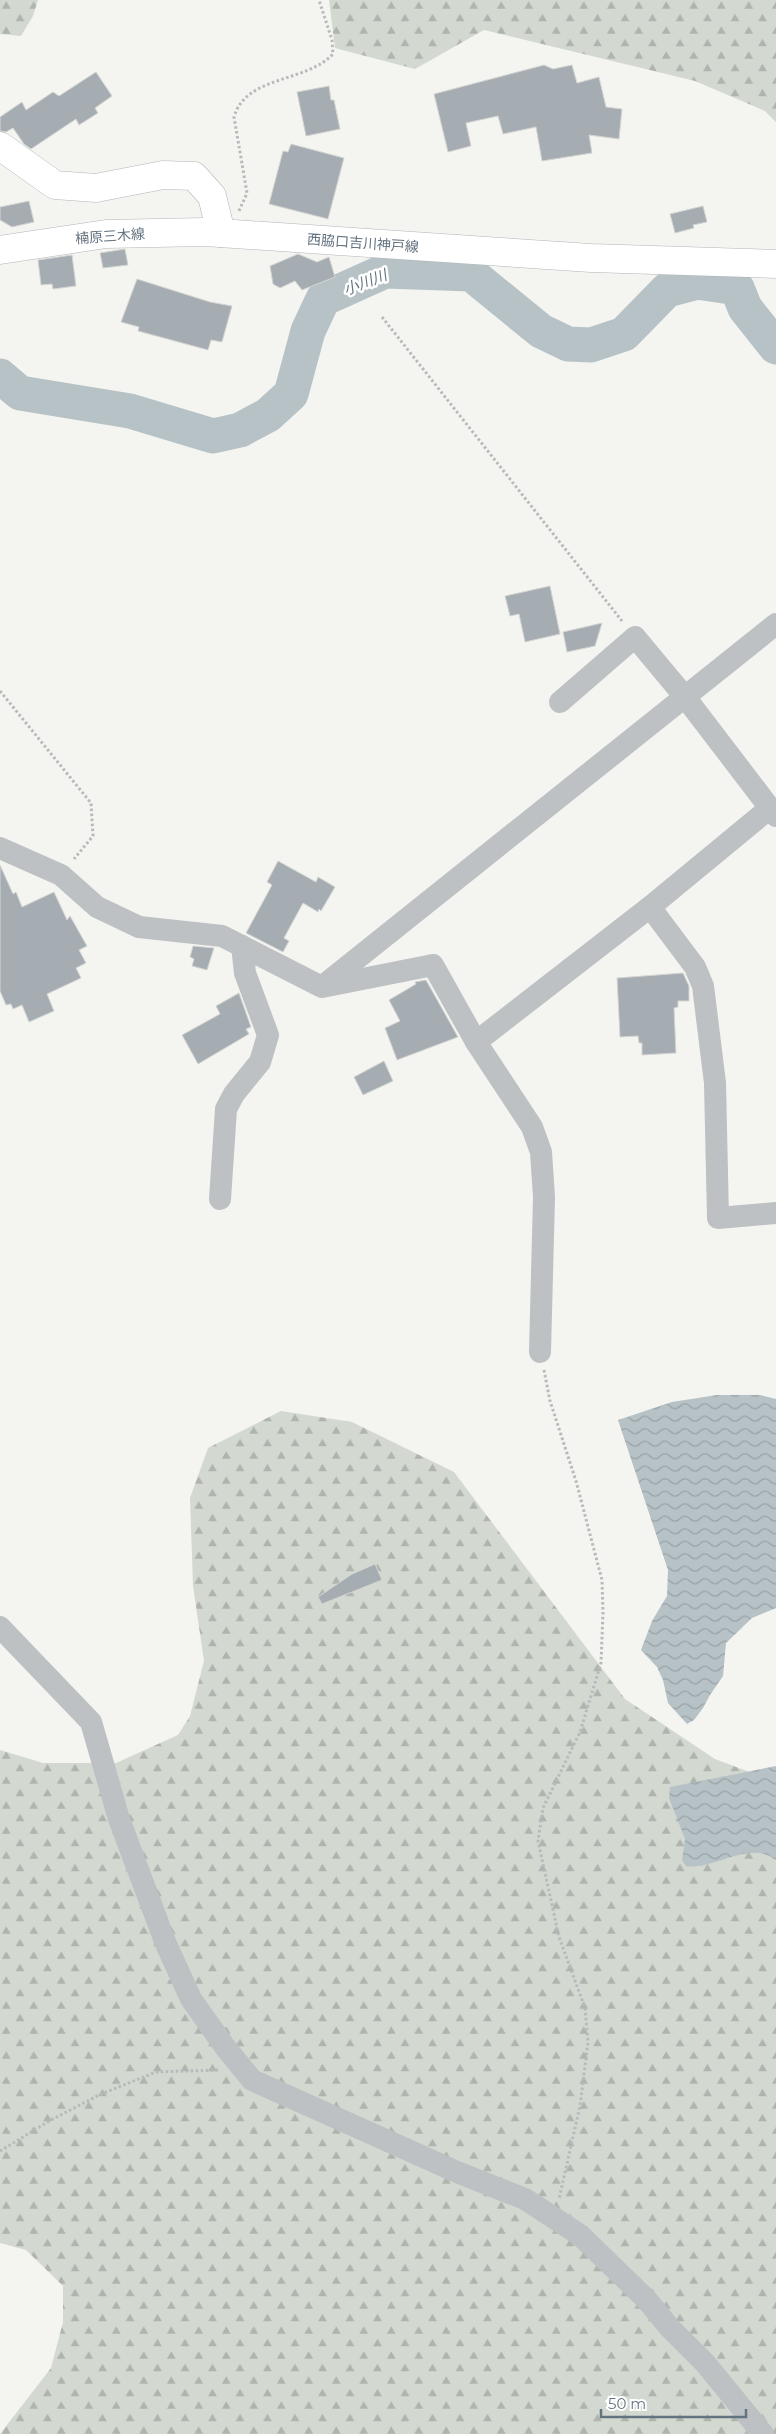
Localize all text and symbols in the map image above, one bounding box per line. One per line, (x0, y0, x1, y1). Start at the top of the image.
street label: 楠原三木線 (74, 225, 146, 247)
street label: 西脇口吉川神戸線 (307, 230, 419, 256)
water label: 小川川 (341, 264, 391, 299)
scale bar (601, 2386, 746, 2418)
text: 50 m (608, 2394, 646, 2413)

